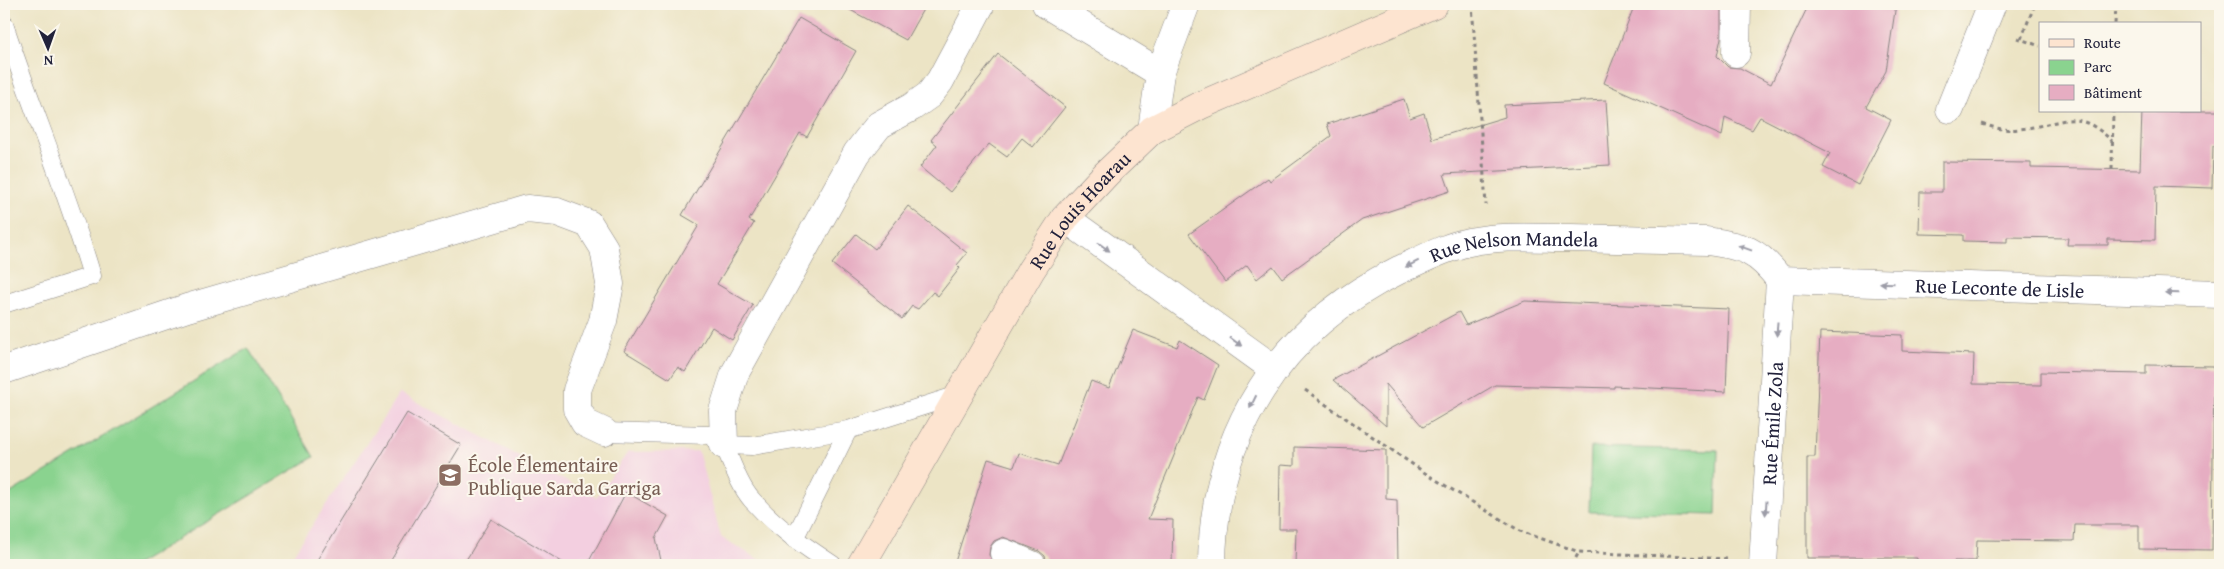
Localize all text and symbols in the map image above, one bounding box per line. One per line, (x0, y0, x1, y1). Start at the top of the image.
north arrow (22, 22, 72, 72)
legend (2039, 22, 2202, 112)
text: Route (2084, 32, 2121, 53)
text: N (43, 51, 53, 71)
text: Parc (2084, 56, 2112, 77)
text: Bâtiment (2084, 82, 2143, 103)
street label: Rue Louis Hoarau (1021, 144, 1137, 274)
street label: Rue Nelson Mandela (1425, 223, 1599, 269)
one-way arrow (1097, 242, 1111, 252)
one-way arrow (1737, 244, 1752, 251)
one-way arrow (1405, 260, 1420, 268)
street label: Rue Leconte de Lisle (1915, 270, 2085, 304)
one-way arrow (1878, 279, 1894, 287)
one-way arrow (2163, 289, 2179, 297)
one-way arrow (1773, 321, 1781, 337)
one-way arrow (1229, 337, 1243, 347)
street label: Rue Émile Zola (1753, 360, 1790, 486)
one-way arrow (1249, 395, 1257, 409)
place label: École Élementaire Publique Sarda Garriga (468, 450, 661, 502)
school or university icon: École Élementaire Publique Sarda Garriga (437, 462, 463, 488)
one-way arrow (1762, 501, 1770, 517)

